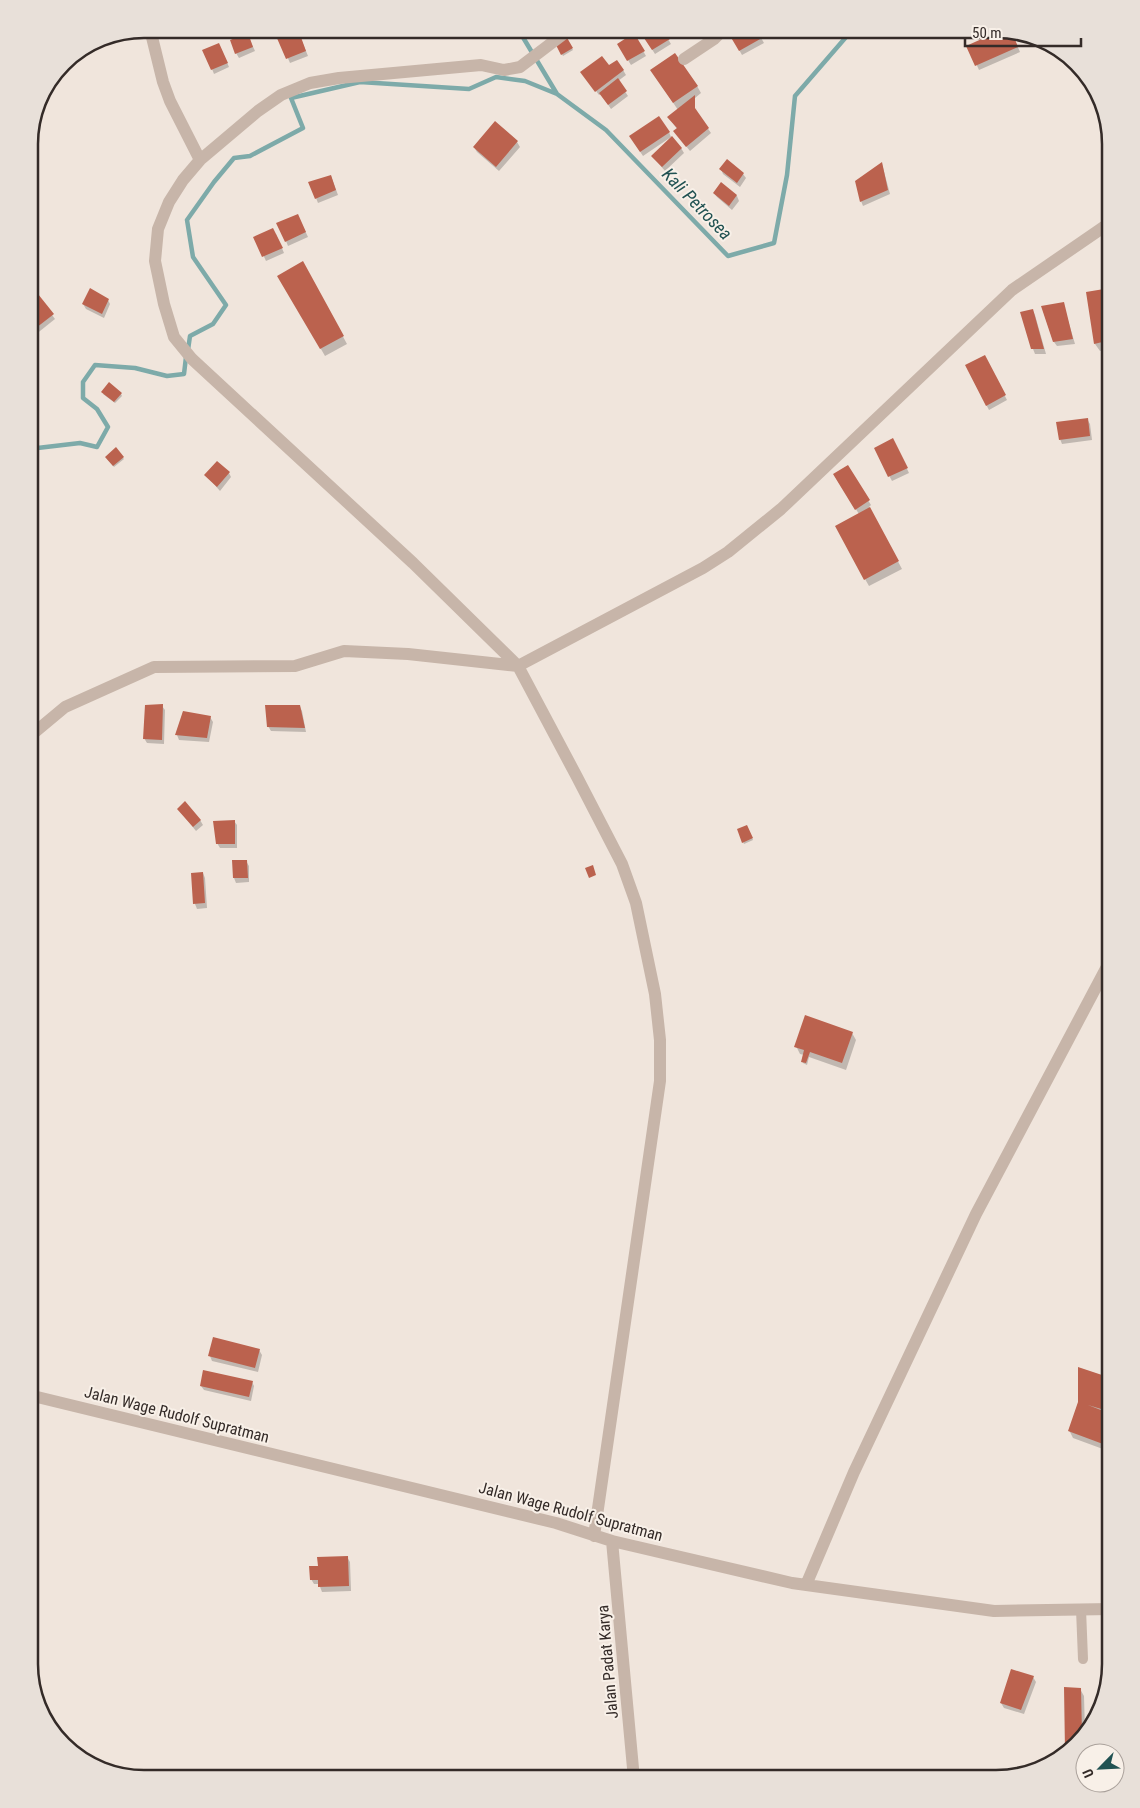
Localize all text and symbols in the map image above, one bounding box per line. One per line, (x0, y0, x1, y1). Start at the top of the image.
scale bar (965, 15, 1081, 47)
text: 50 m (972, 24, 1002, 42)
water label: Kali Petrosea (658, 164, 737, 244)
street label: Jalan Wage Rudolf Supratman (83, 1382, 271, 1447)
street label: Jalan Wage Rudolf Supratman (477, 1478, 665, 1545)
street label: Jalan Padat Karya (593, 1604, 622, 1720)
north arrow (1075, 1743, 1125, 1793)
text: U (1079, 1766, 1097, 1780)

